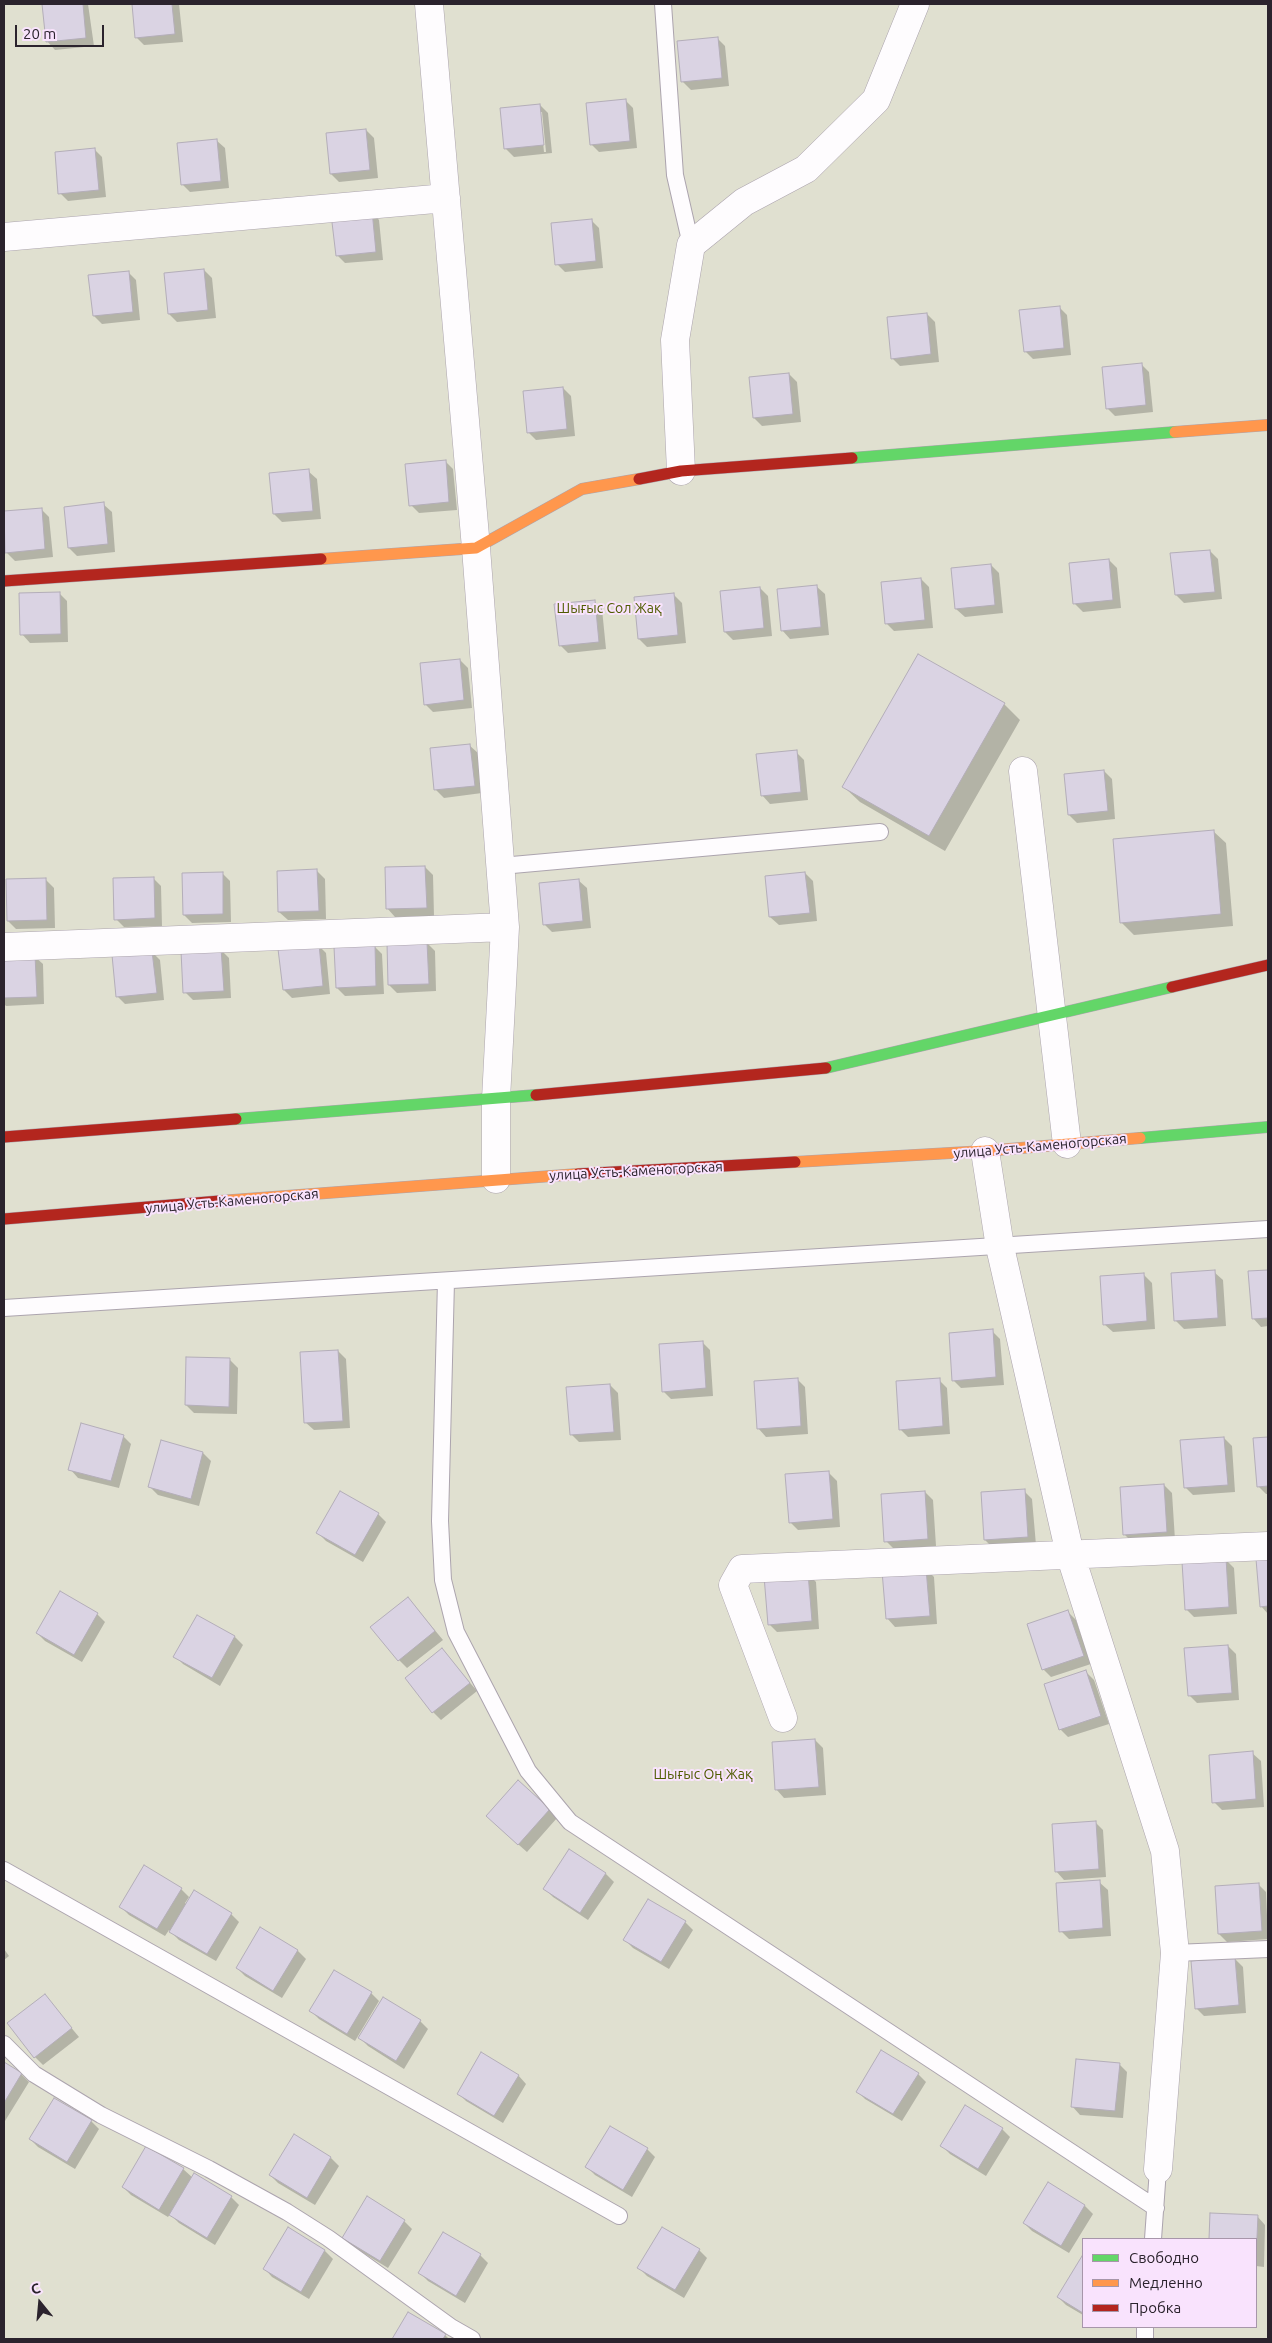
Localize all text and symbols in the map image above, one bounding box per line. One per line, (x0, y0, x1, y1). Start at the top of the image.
scale bar (18, 15, 106, 47)
text: 20 m (23, 25, 56, 42)
park label: Шығыс Сол Жақ (557, 600, 661, 616)
street label: улица Усть-Каменогорская (953, 1130, 1127, 1162)
street label: улица Усть-Каменогорская (549, 1158, 723, 1184)
street label: улица Усть-Каменогорская (145, 1185, 319, 1217)
park label: Шығыс Оң Жақ (653, 1766, 753, 1782)
legend (1082, 2238, 1257, 2328)
text: Свободно (1129, 2249, 1199, 2266)
text: Медленно (1129, 2274, 1203, 2291)
north arrow (15, 2278, 65, 2328)
text: С (29, 2280, 42, 2298)
text: Пробка (1129, 2299, 1181, 2316)

